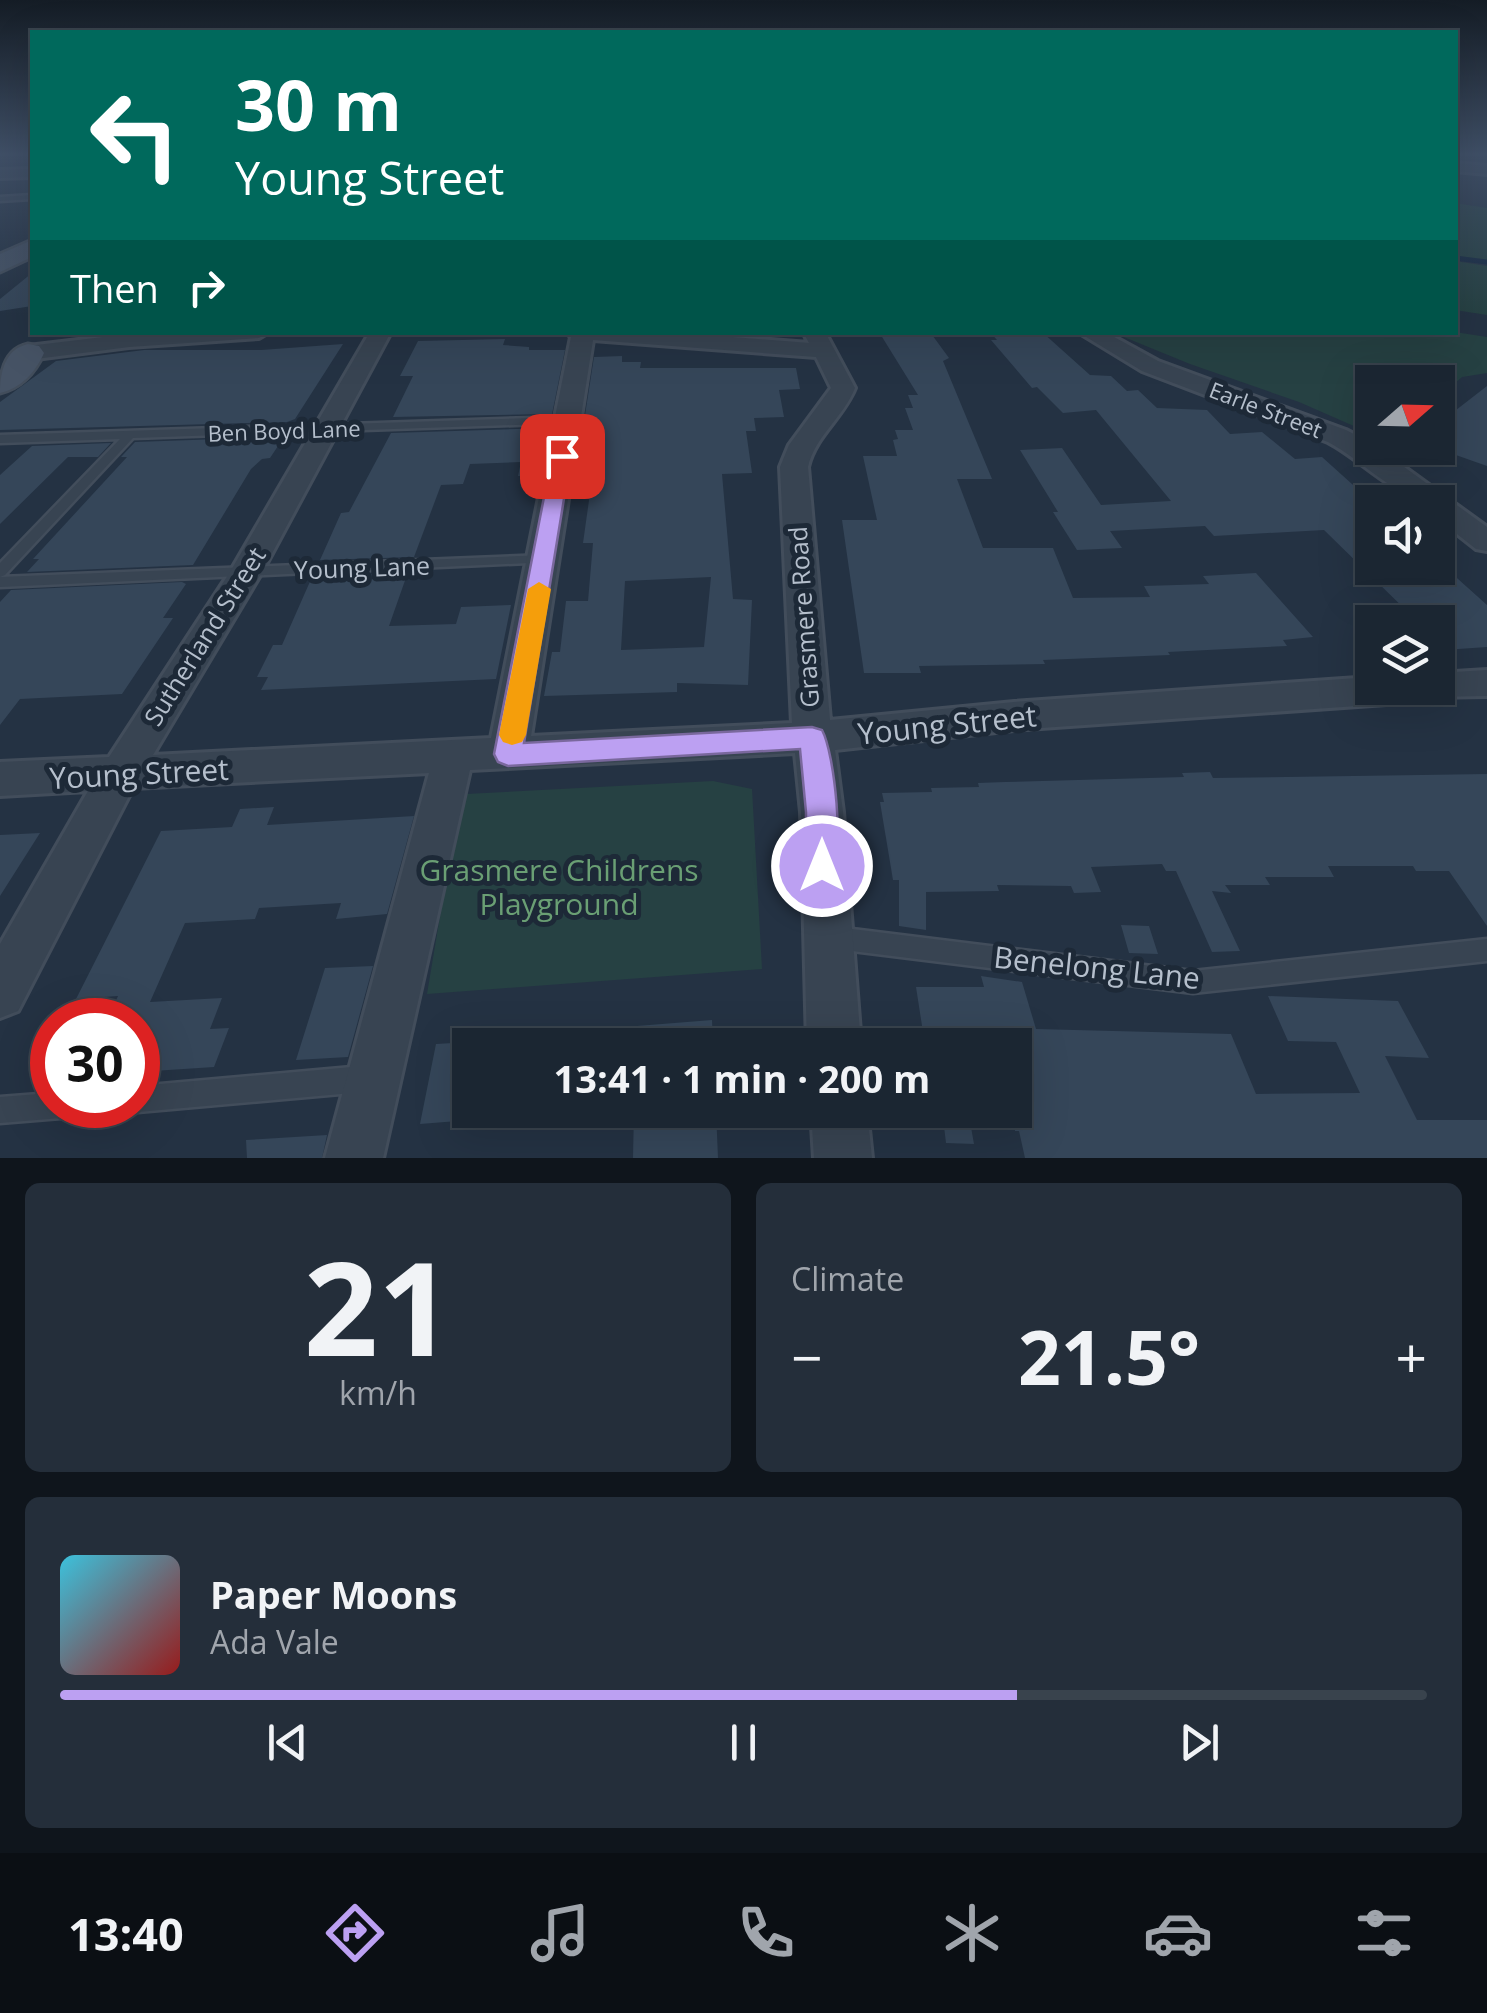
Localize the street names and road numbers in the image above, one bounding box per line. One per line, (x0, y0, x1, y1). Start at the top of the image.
street label: Earle Street (1205, 374, 1327, 444)
street label: Ben Boyd Lane (207, 412, 361, 448)
street label: Grasmere Road (780, 525, 826, 709)
street label: Sutherland Street (135, 540, 273, 732)
street label: Young Lane (293, 548, 431, 586)
street label: Young Street (856, 694, 1038, 754)
street label: Young Street (48, 748, 230, 798)
street label: Benelong Lane (992, 936, 1202, 998)

